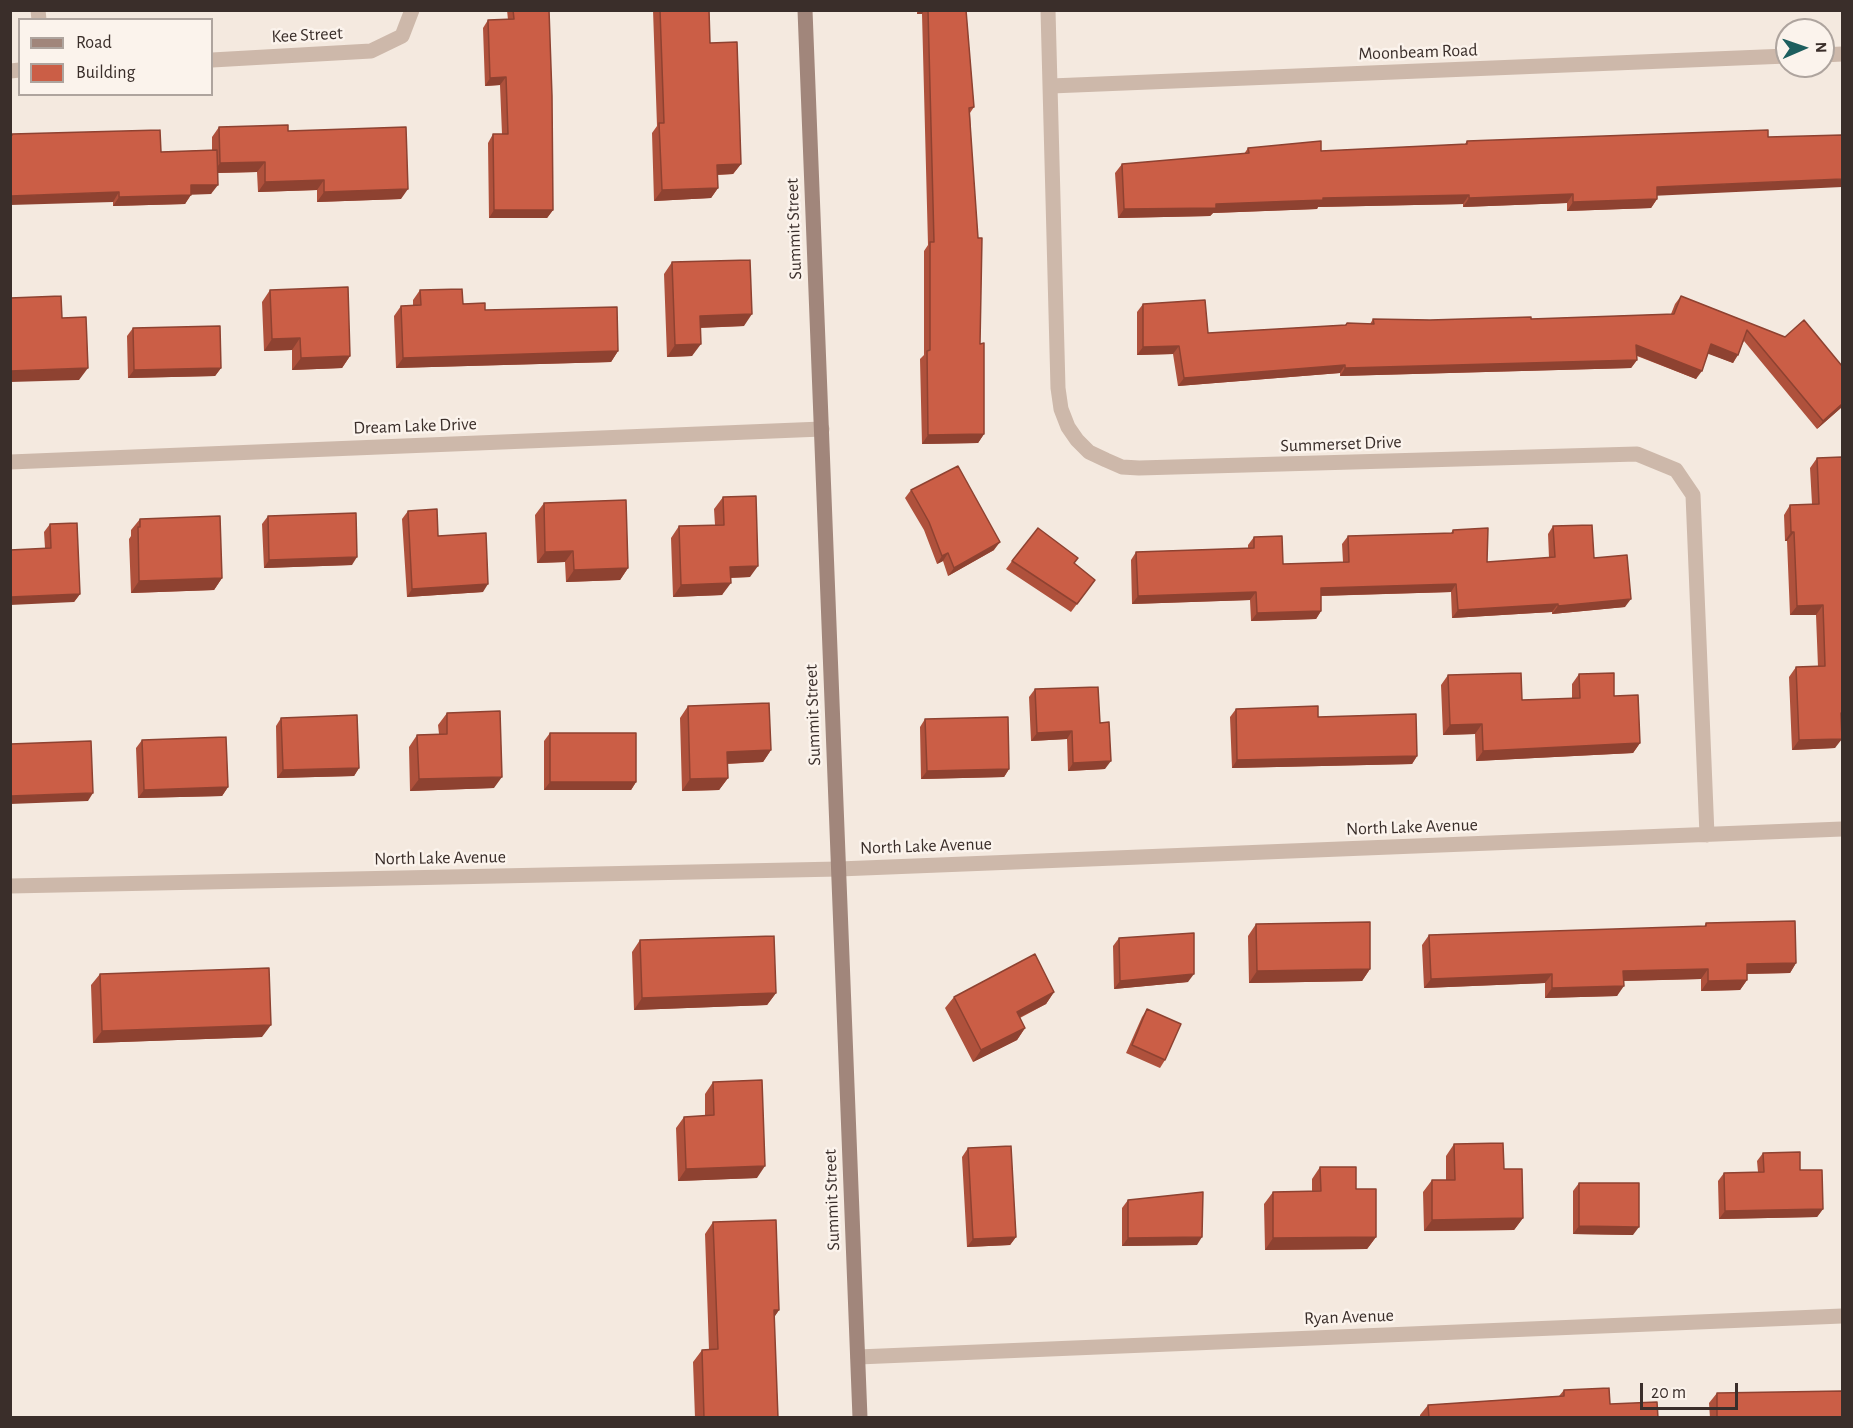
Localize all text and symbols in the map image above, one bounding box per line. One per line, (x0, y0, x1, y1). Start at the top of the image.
legend (18, 18, 213, 96)
north arrow (1775, 18, 1835, 78)
street label: Kee Street (271, 22, 343, 48)
text: Road (76, 34, 112, 52)
street label: Moonbeam Road (1358, 39, 1478, 65)
text: N (1813, 42, 1829, 53)
text: Building (76, 64, 135, 82)
street label: Summit Street (781, 178, 807, 280)
street label: Dream Lake Drive (353, 413, 477, 439)
street label: Summerset Drive (1280, 431, 1402, 457)
street label: Summit Street (800, 664, 826, 766)
street label: North Lake Avenue (1346, 814, 1478, 840)
street label: North Lake Avenue (860, 833, 992, 859)
street label: North Lake Avenue (374, 846, 506, 870)
street label: Summit Street (819, 1149, 845, 1251)
street label: Ryan Avenue (1304, 1305, 1394, 1329)
scale bar (1643, 1371, 1740, 1409)
text: 20 m (1651, 1384, 1686, 1402)

